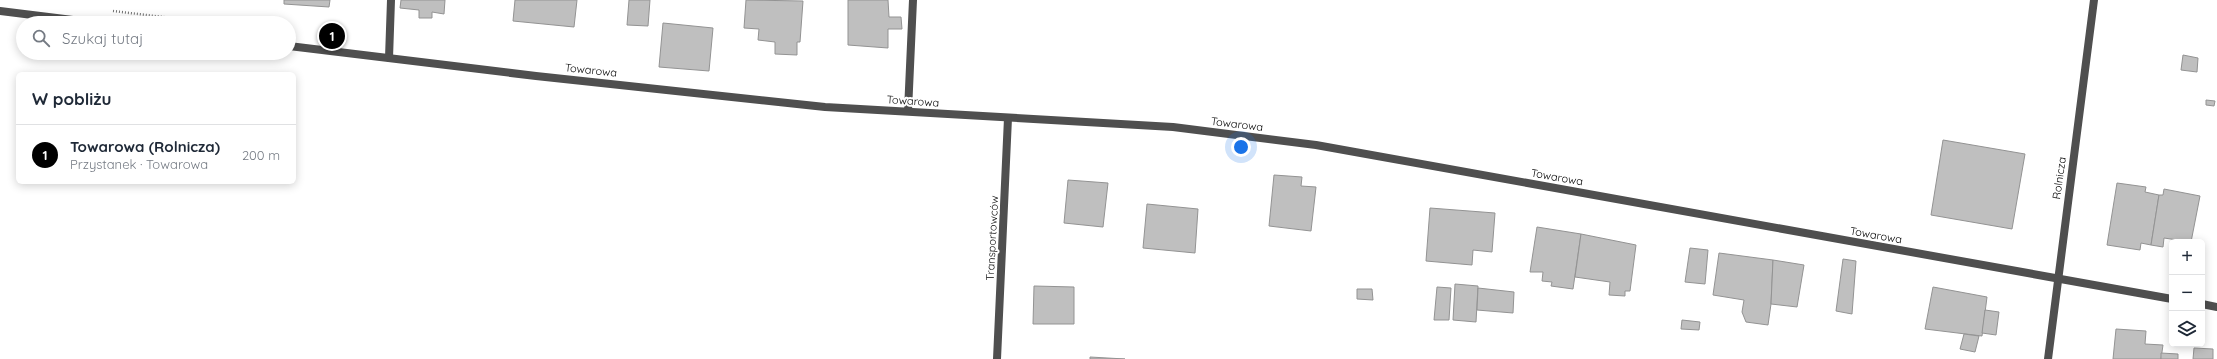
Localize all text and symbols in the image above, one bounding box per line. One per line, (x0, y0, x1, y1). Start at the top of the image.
search box (16, 16, 296, 60)
pin: 1 (319, 21, 345, 51)
icon: search (30, 27, 52, 49)
text: Szukaj tutaj (62, 29, 143, 48)
street label: Towarowa (564, 60, 618, 80)
text: W pobliżu (32, 88, 112, 109)
street label: Towarowa (886, 92, 940, 110)
street label: Towarowa (1210, 114, 1264, 134)
text: Towarowa (Rolnicza) (70, 137, 220, 156)
your location (1231, 137, 1251, 157)
text: 1 (42, 147, 48, 163)
text: 200 m (242, 147, 280, 163)
text: Przystanek · Towarowa (70, 156, 208, 172)
street label: Rolnicza (2049, 156, 2069, 200)
street label: Towarowa (1530, 166, 1584, 188)
street label: Transportowców (983, 195, 1001, 281)
street label: Towarowa (1849, 224, 1903, 246)
map controls (2169, 239, 2205, 347)
button: + (2169, 239, 2205, 275)
button: − (2169, 275, 2205, 311)
button: layers (2169, 311, 2205, 347)

